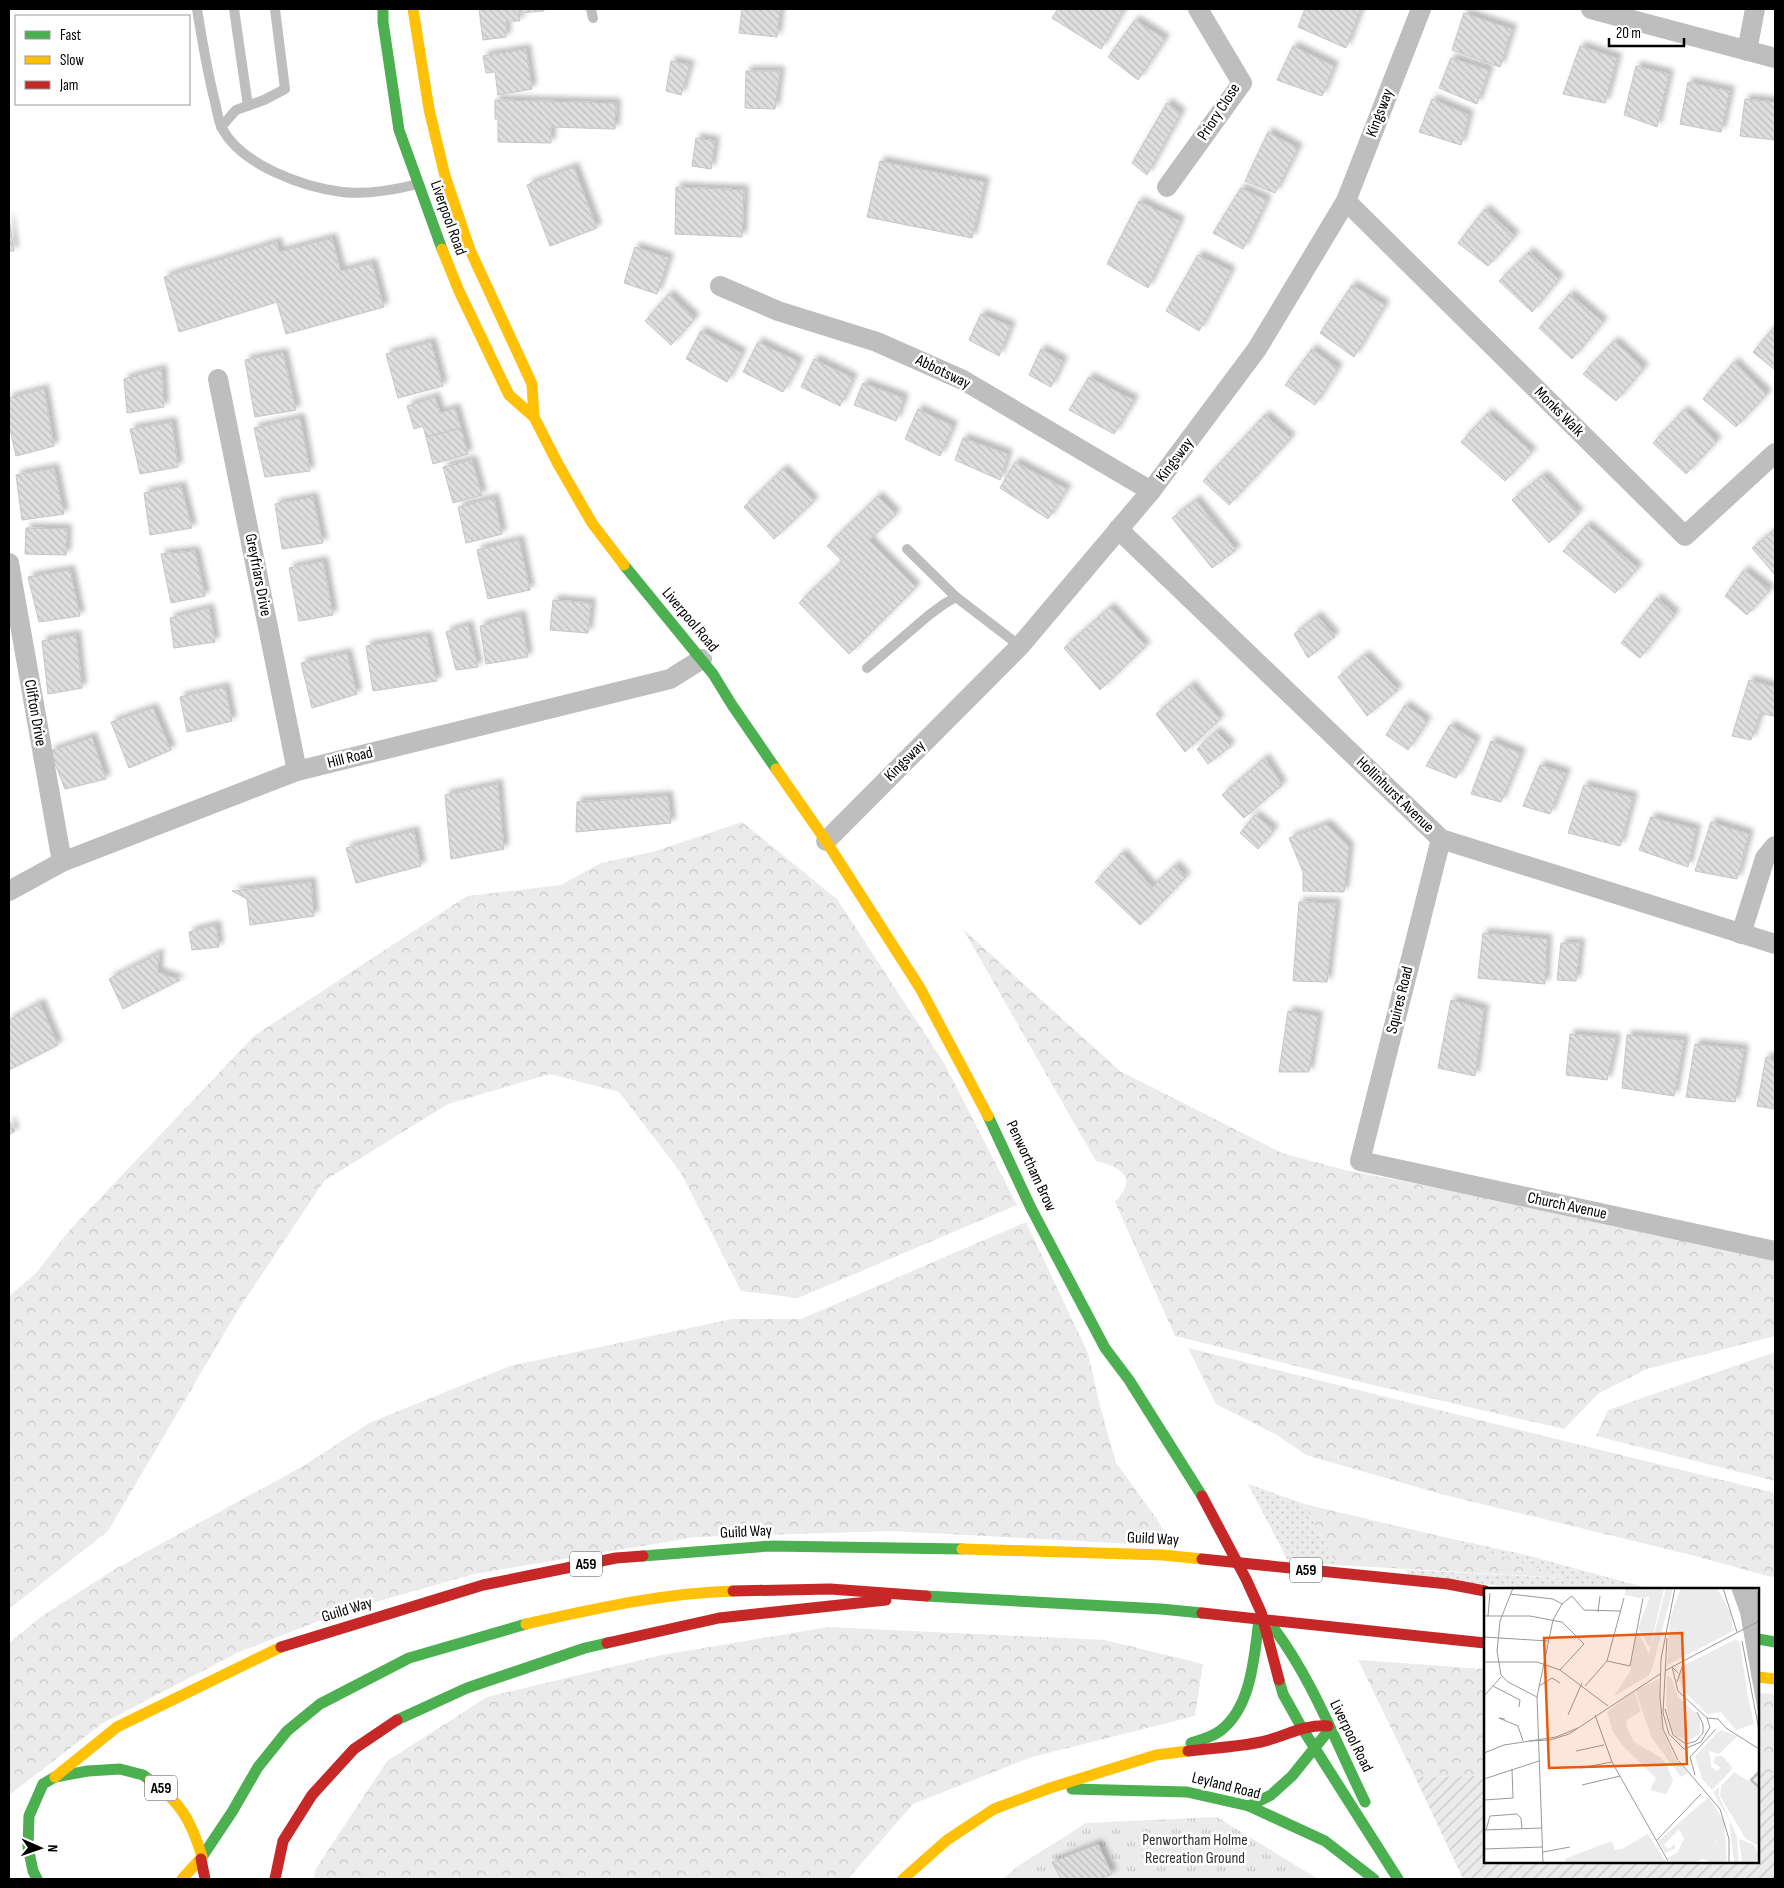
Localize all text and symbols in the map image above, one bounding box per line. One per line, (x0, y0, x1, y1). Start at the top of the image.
legend (15, 15, 190, 105)
scale bar (1609, 15, 1684, 47)
text: 20 m (1616, 24, 1641, 43)
text: Fast (60, 26, 82, 45)
text: Slow (60, 51, 84, 70)
text: Jam (59, 76, 78, 95)
street label: Priory Close (1194, 80, 1244, 144)
street label: Kingsway (1362, 86, 1398, 140)
street label: Liverpool Road (426, 178, 470, 258)
street label: Abbotsway (912, 350, 973, 393)
street label: Monks Walk (1530, 383, 1588, 441)
street label: Kingsway (1152, 434, 1198, 486)
street label: Greyfriars Drive (241, 532, 275, 618)
street label: Liverpool Road (658, 584, 722, 656)
street label: Clifton Drive (20, 678, 50, 748)
street label: Kingsway (881, 737, 929, 785)
street label: Hill Road (325, 743, 375, 773)
street label: Hollinhurst Avenue (1352, 753, 1438, 837)
street label: Squires Road (1382, 964, 1418, 1036)
street label: Penwortham Brow (1002, 1118, 1060, 1214)
street label: Church Avenue (1526, 1188, 1608, 1224)
street label: Guild Way (719, 1521, 773, 1543)
street label: Guild Way (1126, 1528, 1180, 1550)
road number: A59 (570, 1552, 602, 1576)
road number: A59 (1290, 1558, 1322, 1582)
inset map (1484, 1588, 1759, 1863)
street label: Guild Way (319, 1593, 375, 1627)
street label: Liverpool Road (1325, 1697, 1377, 1775)
street label: Leyland Road (1190, 1768, 1262, 1804)
road number: A59 (145, 1776, 177, 1800)
north arrow (15, 1823, 65, 1873)
park label: Penwortham Holme Recreation Ground (1142, 1831, 1248, 1868)
text: N (44, 1844, 61, 1852)

